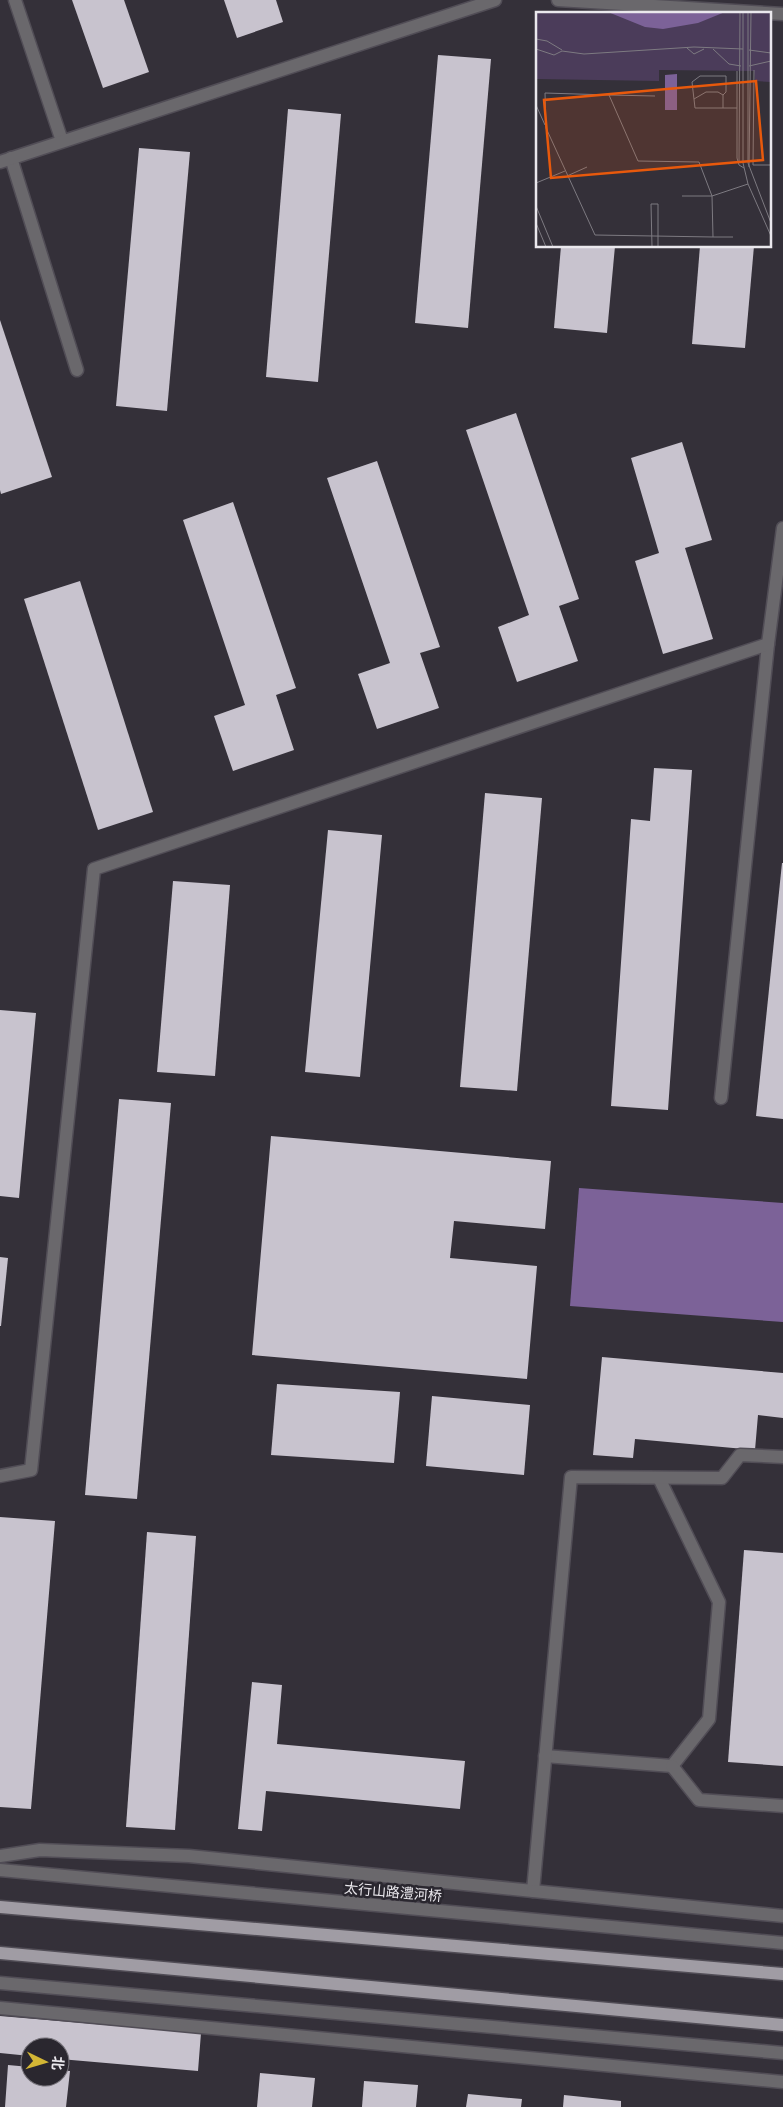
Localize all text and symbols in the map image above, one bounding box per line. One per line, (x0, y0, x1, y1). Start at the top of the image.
inset map (536, 12, 770, 248)
street label: 太行山路澧河桥 (343, 1877, 443, 1906)
north arrow (20, 2037, 70, 2087)
text: 北 (47, 2055, 70, 2071)

